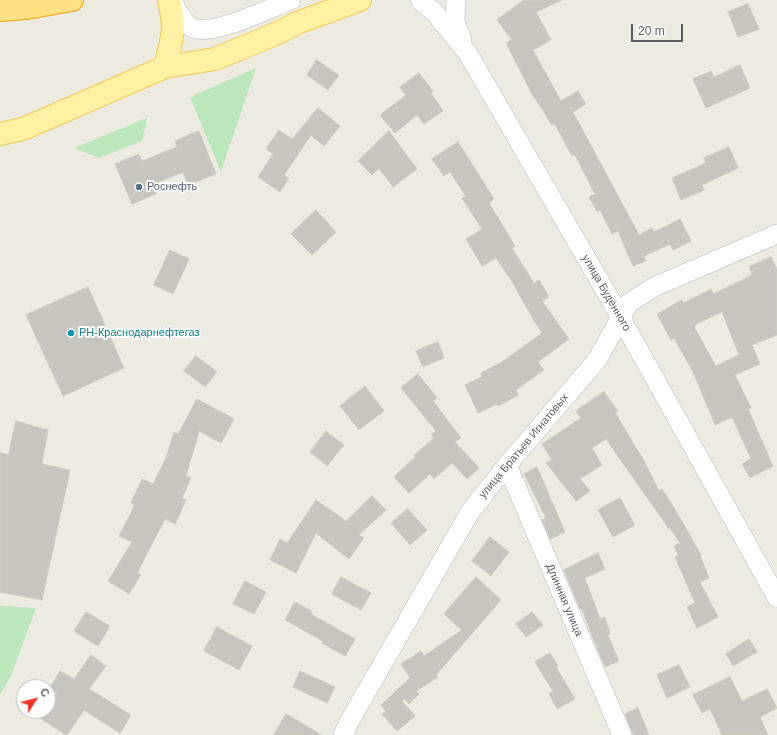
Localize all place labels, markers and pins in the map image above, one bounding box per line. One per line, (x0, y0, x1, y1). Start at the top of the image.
place label: Роснефть (147, 180, 197, 194)
marker: Роснефть (134, 182, 144, 192)
place label: РН-Краснодарнефтегаз (79, 326, 200, 340)
marker: РН-Краснодарнефтегаз (66, 328, 76, 338)

